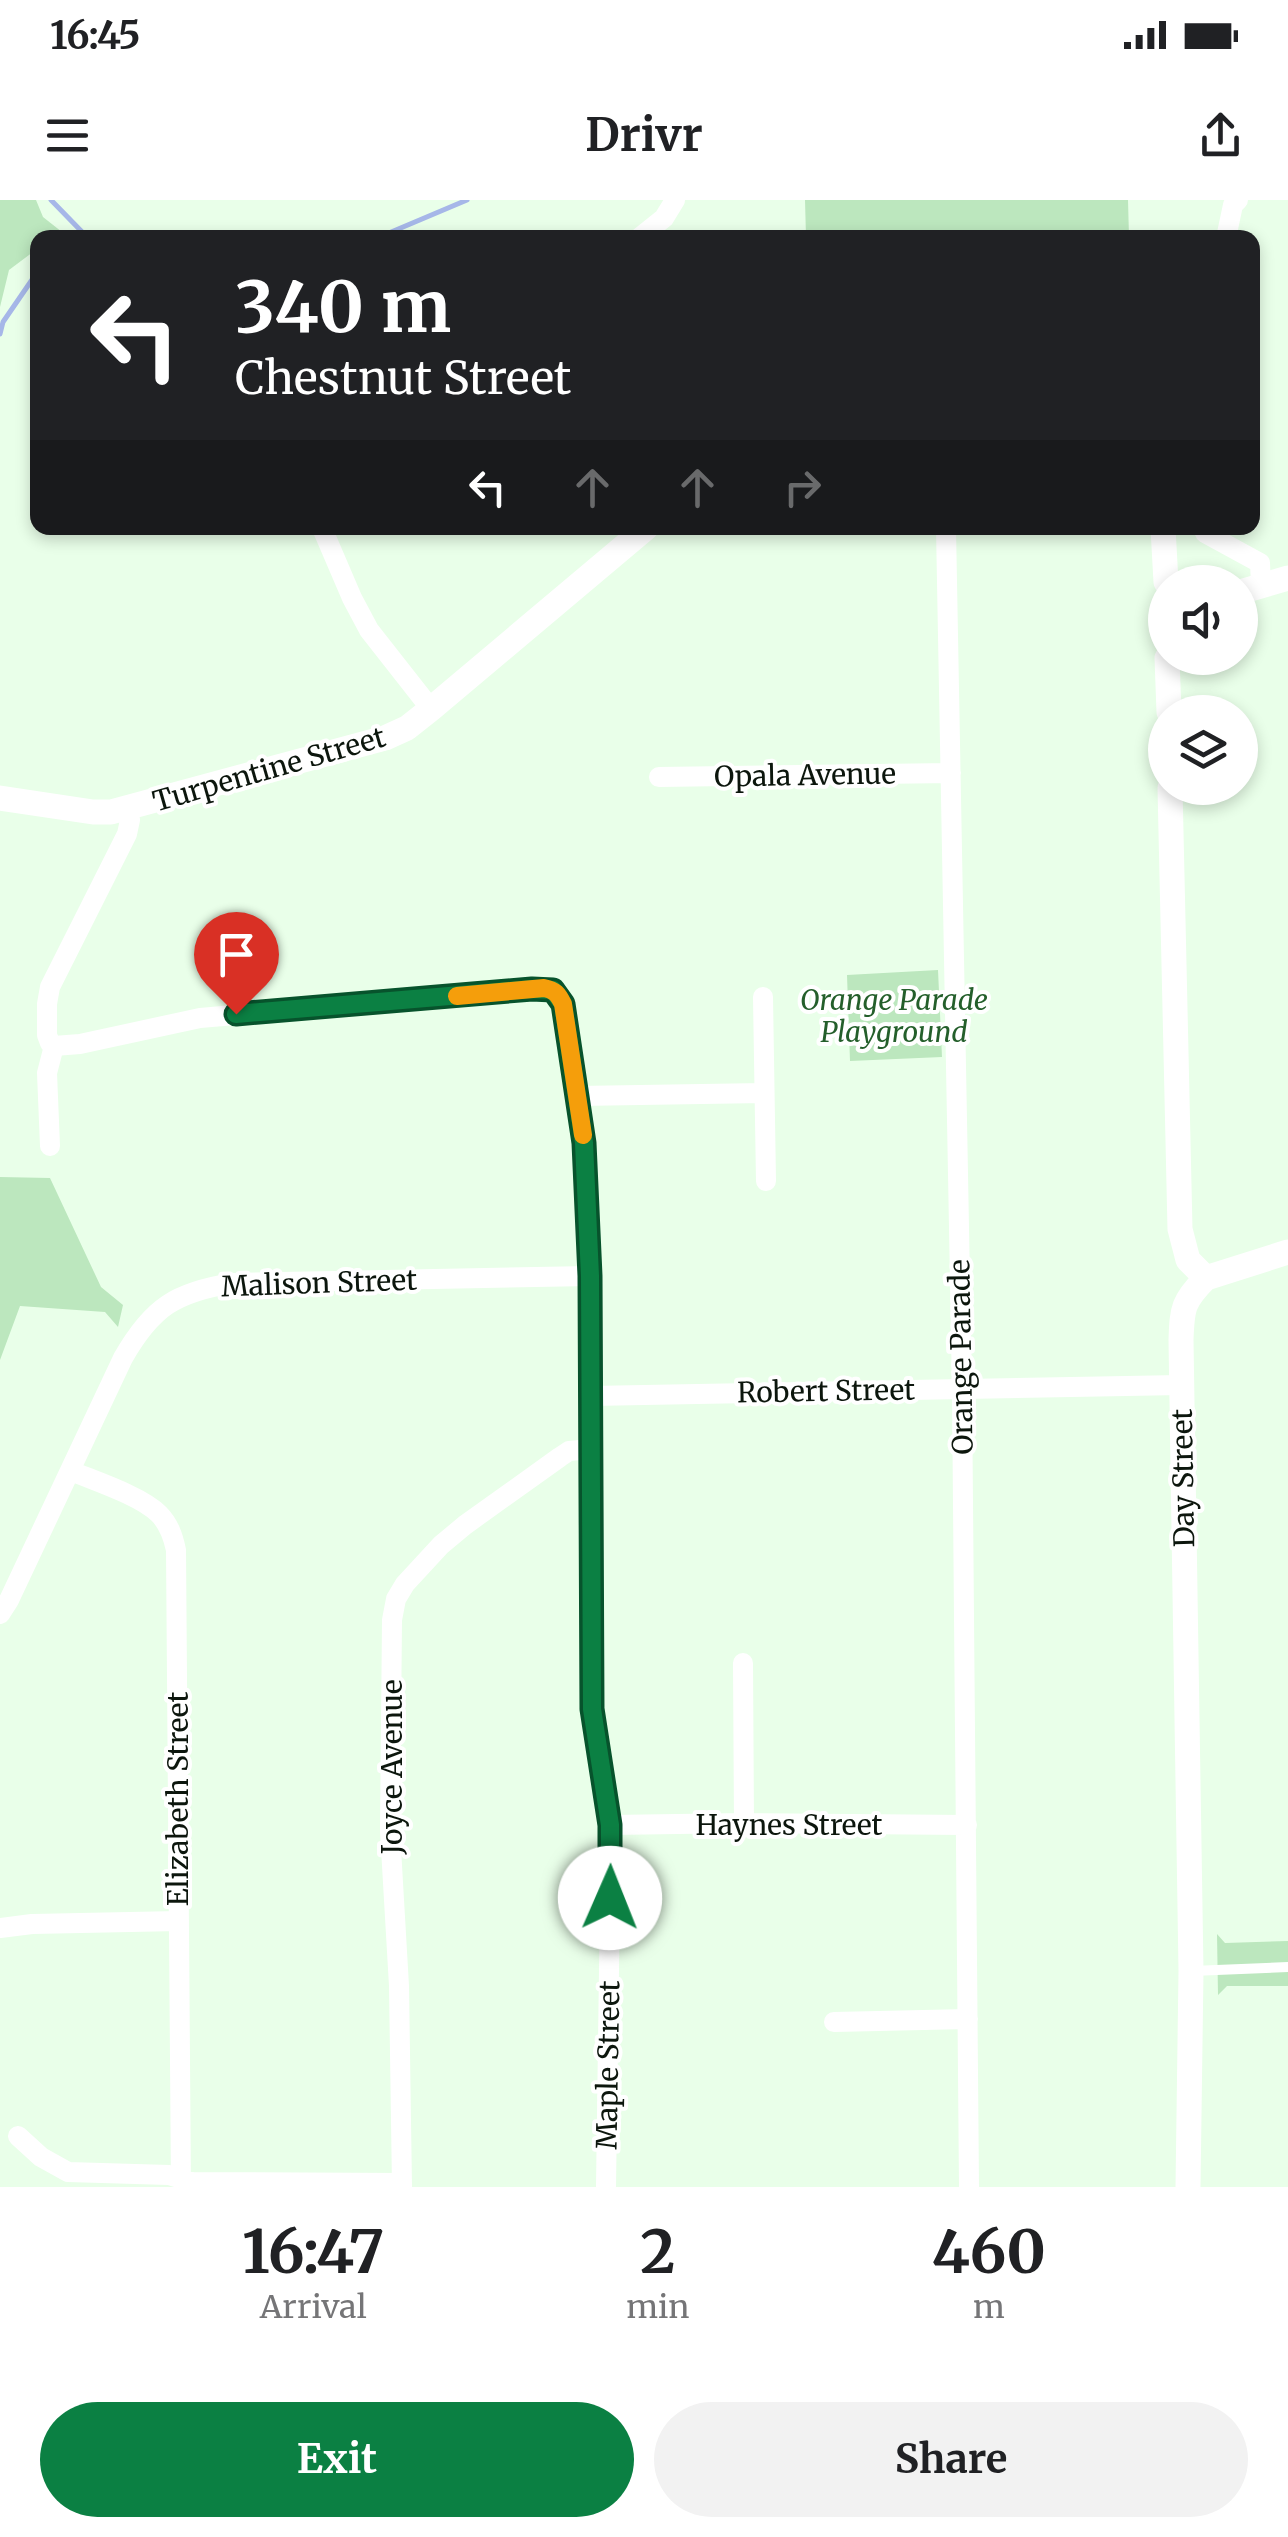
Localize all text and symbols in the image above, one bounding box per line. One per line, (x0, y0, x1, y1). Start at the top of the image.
text: 16:45 (50, 12, 141, 59)
text: Drivr (585, 107, 703, 163)
icon: menu (40, 108, 95, 163)
icon: share (1193, 108, 1248, 163)
text: 340 m (235, 263, 451, 351)
icon: left (70, 270, 200, 400)
text: Chestnut Street (235, 350, 571, 406)
icon: left (460, 460, 515, 515)
icon: ahead (565, 460, 620, 515)
icon: ahead (670, 460, 725, 515)
icon: right (775, 460, 830, 515)
map controls (1148, 565, 1258, 805)
button: sound (1148, 565, 1258, 675)
button: layers (1148, 695, 1258, 805)
street label: Turpentine Street (149, 719, 390, 819)
street label: Opala Avenue (714, 755, 896, 795)
pin (194, 912, 279, 1015)
icon: arrive (209, 927, 264, 982)
park label: Orange Parade Playground (800, 982, 988, 1050)
street label: Orange Parade (941, 1259, 981, 1455)
street label: Malison Street (220, 1262, 418, 1304)
street label: Robert Street (737, 1371, 915, 1411)
street label: Day Street (1164, 1408, 1202, 1548)
street label: Joyce Avenue (374, 1679, 410, 1856)
street label: Elizabeth Street (160, 1692, 196, 1906)
street label: Haynes Street (695, 1807, 883, 1843)
position arrow (558, 1846, 662, 1950)
street label: Maple Street (589, 1980, 627, 2150)
text: 16:47 (242, 2214, 384, 2289)
text: 2 (640, 2214, 676, 2289)
text: 460 (932, 2214, 1046, 2289)
text: Arrival (260, 2287, 367, 2327)
text: min (626, 2287, 690, 2327)
text: m (973, 2287, 1005, 2327)
button: Exit (40, 2402, 634, 2517)
button: Share (654, 2402, 1248, 2517)

